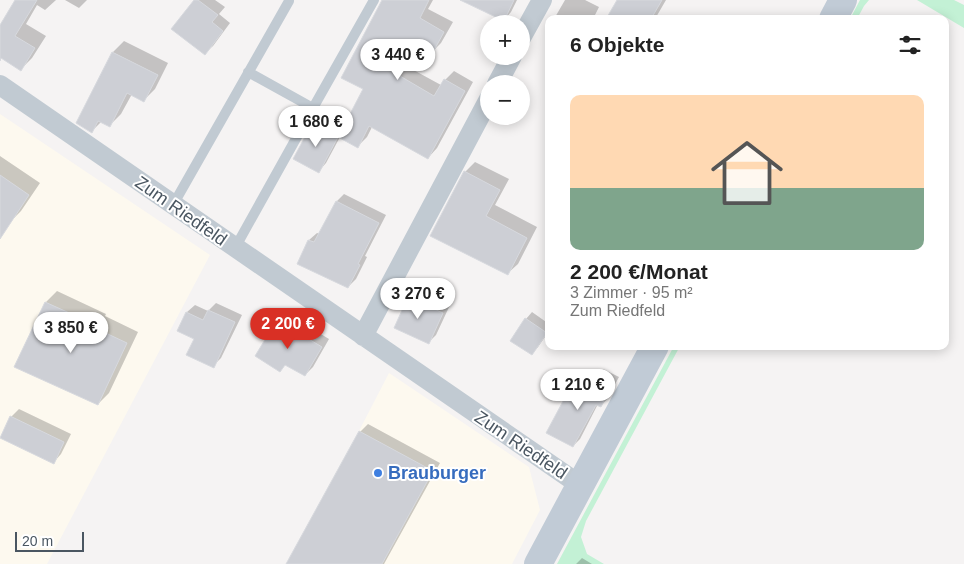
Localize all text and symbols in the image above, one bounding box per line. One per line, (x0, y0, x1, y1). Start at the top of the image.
map controls (480, 15, 530, 125)
button: + (480, 15, 530, 65)
icon: filters (896, 31, 924, 59)
text: 6 Objekte (570, 33, 665, 56)
pin: 3 440 € (352, 38, 444, 81)
text: 3 440 € (371, 46, 425, 63)
button: − (480, 75, 530, 125)
pin: 1 680 € (270, 106, 362, 148)
text: 1 680 € (289, 113, 343, 130)
icon: home (702, 128, 792, 218)
street label: Zum Riedfeld (131, 172, 231, 250)
text: 2 200 €/Monat (570, 260, 708, 283)
pin: 3 270 € (372, 278, 464, 320)
text: 3 Zimmer · 95 m² (570, 284, 693, 301)
text: 3 270 € (391, 285, 445, 302)
text: Zum Riedfeld (570, 302, 665, 319)
pin: 2 200 € (242, 308, 334, 350)
pin: 3 850 € (25, 312, 117, 354)
text: 2 200 € (261, 315, 315, 332)
text: 3 850 € (44, 319, 98, 336)
pin: 1 210 € (532, 368, 624, 411)
text: 1 210 € (551, 376, 605, 393)
street label: Zum Riedfeld (471, 407, 571, 483)
place label: Brauburger (388, 463, 486, 483)
marker: Brauburger (372, 467, 384, 479)
scale bar (15, 529, 84, 552)
text: 20 m (22, 533, 53, 549)

